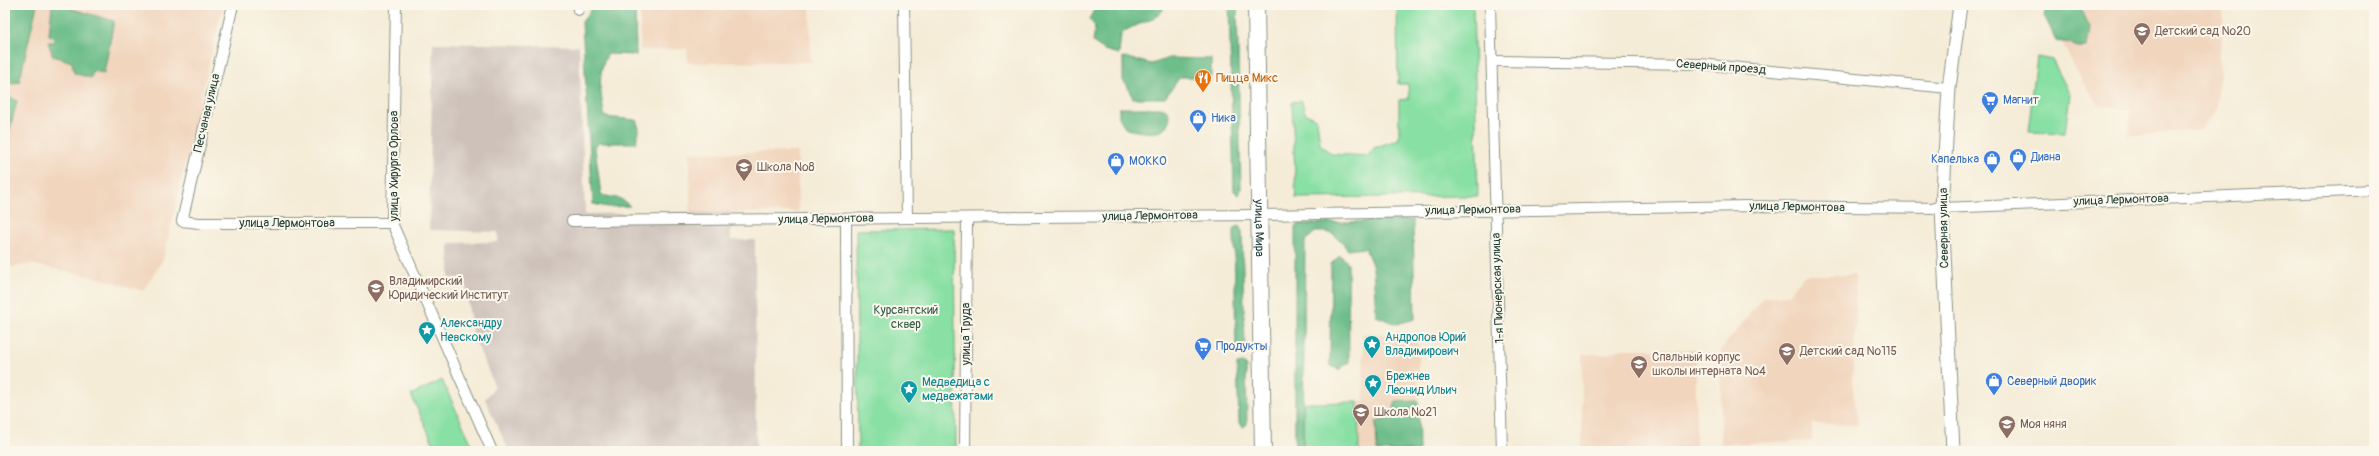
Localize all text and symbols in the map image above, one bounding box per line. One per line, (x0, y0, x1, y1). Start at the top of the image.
school or university icon: Детский сад №20 (2132, 21, 2152, 46)
place label: Детский сад №20 (2154, 24, 2251, 39)
street label: Северный проезд (1676, 56, 1767, 78)
restaurant icon: Пицца Микс (1193, 68, 1213, 93)
place label: Пицца Микс (1216, 71, 1278, 86)
street label: Песчаная улица (191, 72, 223, 154)
supermarket icon: Магнит (1980, 90, 2000, 115)
place label: Магнит (2003, 93, 2039, 108)
shop icon: Ника (1188, 108, 1208, 133)
street label: улица Хирурга Орлова (387, 110, 402, 222)
place label: Ника (1211, 111, 1236, 126)
shop icon: Диана (2008, 147, 2028, 172)
shop icon: Капелька (1982, 149, 2002, 174)
place label: Диана (2030, 150, 2061, 165)
shop icon: МОККО (1106, 151, 1126, 176)
place label: Капелька (1931, 152, 1979, 167)
place label: МОККО (1129, 154, 1167, 169)
school or university icon: Школа №8 (734, 157, 754, 182)
place label: Школа №8 (757, 160, 815, 175)
street label: Северная улица (1936, 187, 1952, 268)
street label: улица Лермонтова (2072, 191, 2169, 209)
street label: улица Мира (1252, 198, 1267, 257)
street label: улица Лермонтова (1748, 199, 1845, 215)
street label: улица Лермонтова (1424, 202, 1521, 218)
street label: улица Лермонтова (1101, 208, 1198, 224)
street label: улица Лермонтова (777, 211, 874, 227)
street label: улица Лермонтова (238, 216, 335, 231)
street label: 1-я Пионерская улица (1489, 232, 1507, 344)
place label: Владимирский Юридический Институт (389, 274, 508, 303)
school or university icon: Владимирский Юридический Институт (366, 278, 386, 303)
street label: улица Труда (959, 302, 974, 366)
park label: Курсантский сквер (874, 303, 939, 332)
place label: Александру Невскому (440, 316, 502, 345)
place icon: Александру Невскому (417, 320, 437, 345)
place label: Андропов Юрий Владимирович (1385, 330, 1466, 359)
place icon: Андропов Юрий Владимирович (1362, 334, 1382, 359)
supermarket icon: Продукты (1193, 336, 1213, 361)
place label: Продукты (1216, 339, 1268, 354)
school or university icon: Детский сад №115 (1777, 341, 1797, 366)
place label: Детский сад №115 (1799, 344, 1897, 359)
place label: Cпальный корпус школы интерната №4 (1652, 350, 1766, 379)
school or university icon: Cпальный корпус школы интерната №4 (1629, 354, 1649, 379)
place label: Брежнев Леонид Ильич (1385, 369, 1457, 398)
shop icon: Северный дворик (1984, 371, 2004, 396)
place icon: Брежнев Леонид Ильич (1363, 373, 1383, 398)
place label: Северный дворик (2007, 374, 2097, 389)
place label: Медведица с медвежатами (922, 375, 994, 404)
place icon: Медведица с медвежатами (899, 379, 919, 404)
school or university icon: Школа №21 (1351, 402, 1371, 427)
place label: Школа №21 (1374, 405, 1437, 420)
school or university icon: Моя няня (1997, 414, 2017, 439)
place label: Моя няня (2020, 417, 2067, 432)

